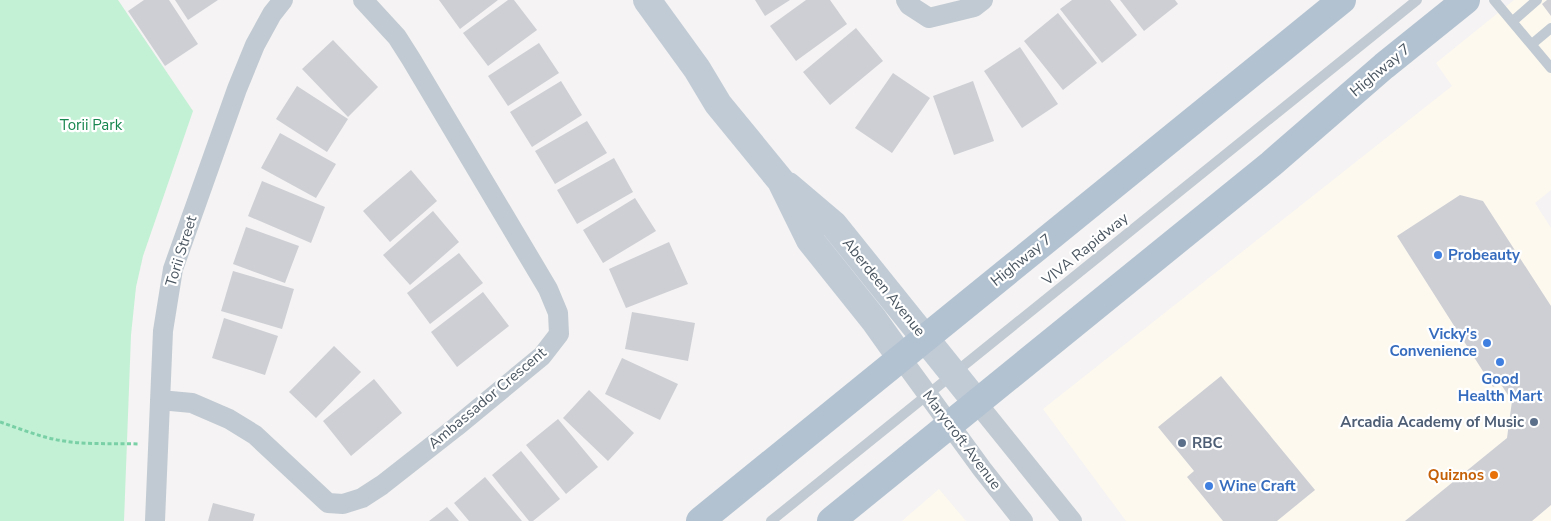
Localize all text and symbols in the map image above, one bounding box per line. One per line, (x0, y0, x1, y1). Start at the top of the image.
street label: Highway 7 (1346, 39, 1414, 101)
park label: Torii Park (60, 115, 123, 135)
street label: VIVA Rapidway (1037, 208, 1132, 291)
street label: Torii Street (161, 212, 202, 289)
street label: Highway 7 (986, 229, 1056, 291)
street label: Aberdeen Avenue (838, 234, 930, 340)
place label: Probeauty (1448, 245, 1520, 265)
marker: Probeauty (1432, 249, 1444, 261)
place label: Vicky's Convenience (1390, 324, 1477, 361)
marker: Vicky's Convenience (1481, 337, 1493, 349)
street label: Ambassador Crescent (424, 342, 551, 453)
marker: Good Health Mart (1494, 356, 1506, 368)
place label: Good Health Mart (1458, 369, 1542, 406)
street label: Marycroft Avenue (918, 386, 1006, 494)
place label: Arcadia Academy of Music (1340, 412, 1524, 432)
marker: Arcadia Academy of Music (1528, 416, 1540, 428)
place label: RBC (1192, 433, 1223, 453)
marker: RBC (1176, 437, 1188, 449)
place label: Quiznos (1428, 465, 1484, 485)
marker: Quiznos (1488, 469, 1500, 481)
place label: Wine Craft (1219, 476, 1296, 496)
marker: Wine Craft (1203, 480, 1215, 492)

